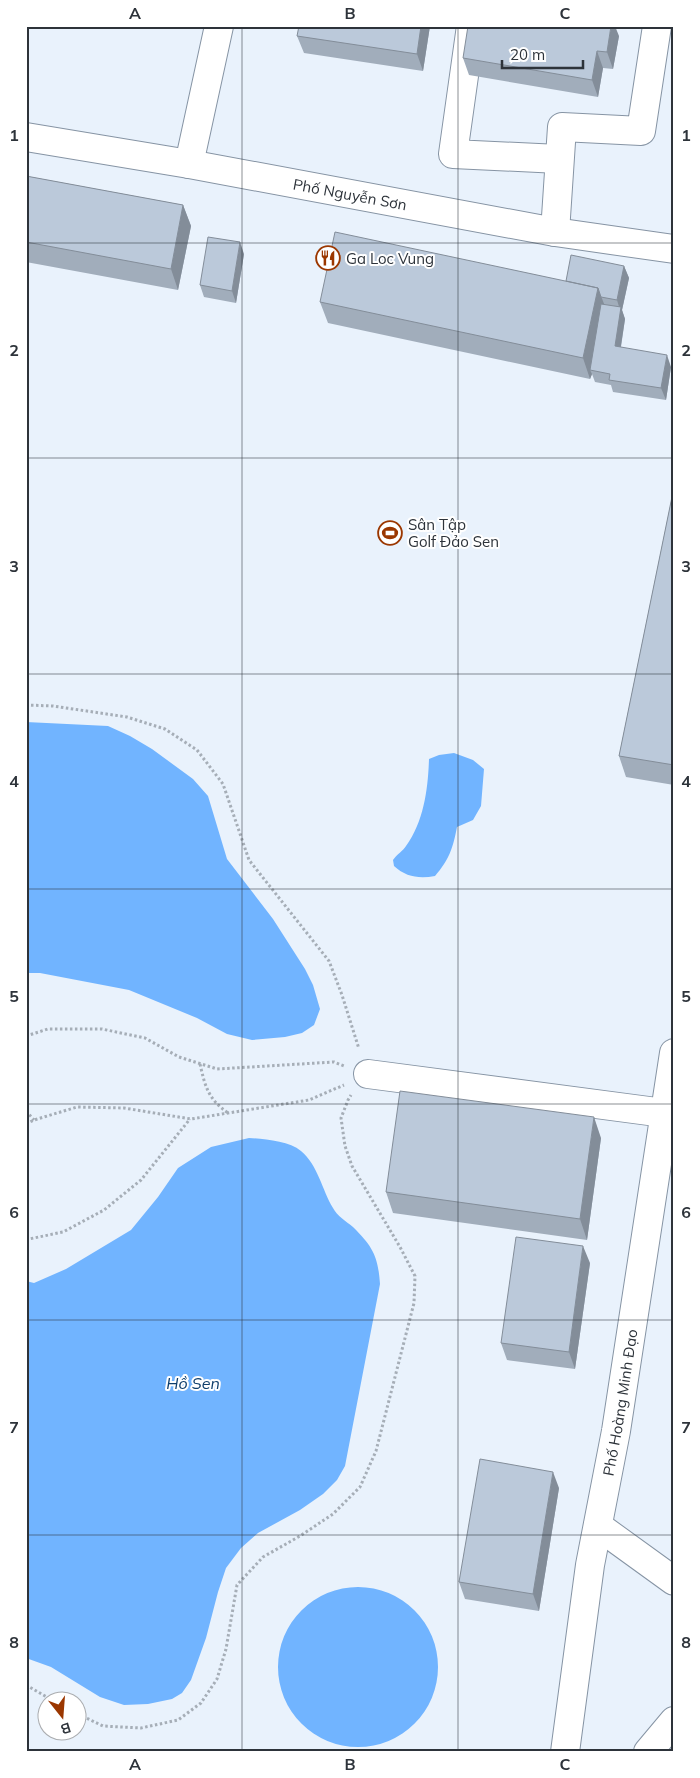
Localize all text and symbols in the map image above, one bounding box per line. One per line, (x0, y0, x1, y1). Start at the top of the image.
text: A (129, 3, 141, 23)
text: B (344, 3, 356, 23)
text: C (560, 3, 571, 23)
scale bar (502, 38, 584, 70)
text: 20 m (510, 45, 545, 64)
text: 1 (9, 125, 19, 145)
text: 1 (681, 125, 691, 145)
street label: Phố Nguyễn Sơn (292, 174, 409, 214)
restaurant icon: Ga Loc Vung (315, 245, 341, 271)
place label: Ga Loc Vung (346, 249, 434, 268)
text: 2 (9, 340, 19, 360)
text: 2 (681, 340, 691, 360)
place label: Sân Tập Golf Đảo Sen (408, 515, 499, 551)
sports icon: Sân Tập Golf Đảo Sen (377, 520, 403, 546)
text: 3 (9, 556, 19, 576)
text: 3 (681, 556, 691, 576)
text: 4 (9, 771, 19, 791)
text: 4 (681, 771, 691, 791)
text: 5 (9, 986, 19, 1006)
text: 5 (681, 986, 691, 1006)
text: 6 (9, 1202, 19, 1222)
text: 6 (681, 1202, 691, 1222)
street label: Phố Hoàng Minh Đạo (598, 1328, 641, 1477)
water label: Hồ Sen (166, 1373, 220, 1393)
text: 7 (9, 1417, 19, 1437)
text: 7 (681, 1417, 691, 1437)
text: 8 (9, 1632, 19, 1652)
text: 8 (681, 1632, 691, 1652)
north arrow (38, 1690, 88, 1740)
text: B (58, 1718, 73, 1739)
text: A (129, 1754, 141, 1774)
text: B (344, 1754, 356, 1774)
text: C (560, 1754, 571, 1774)

